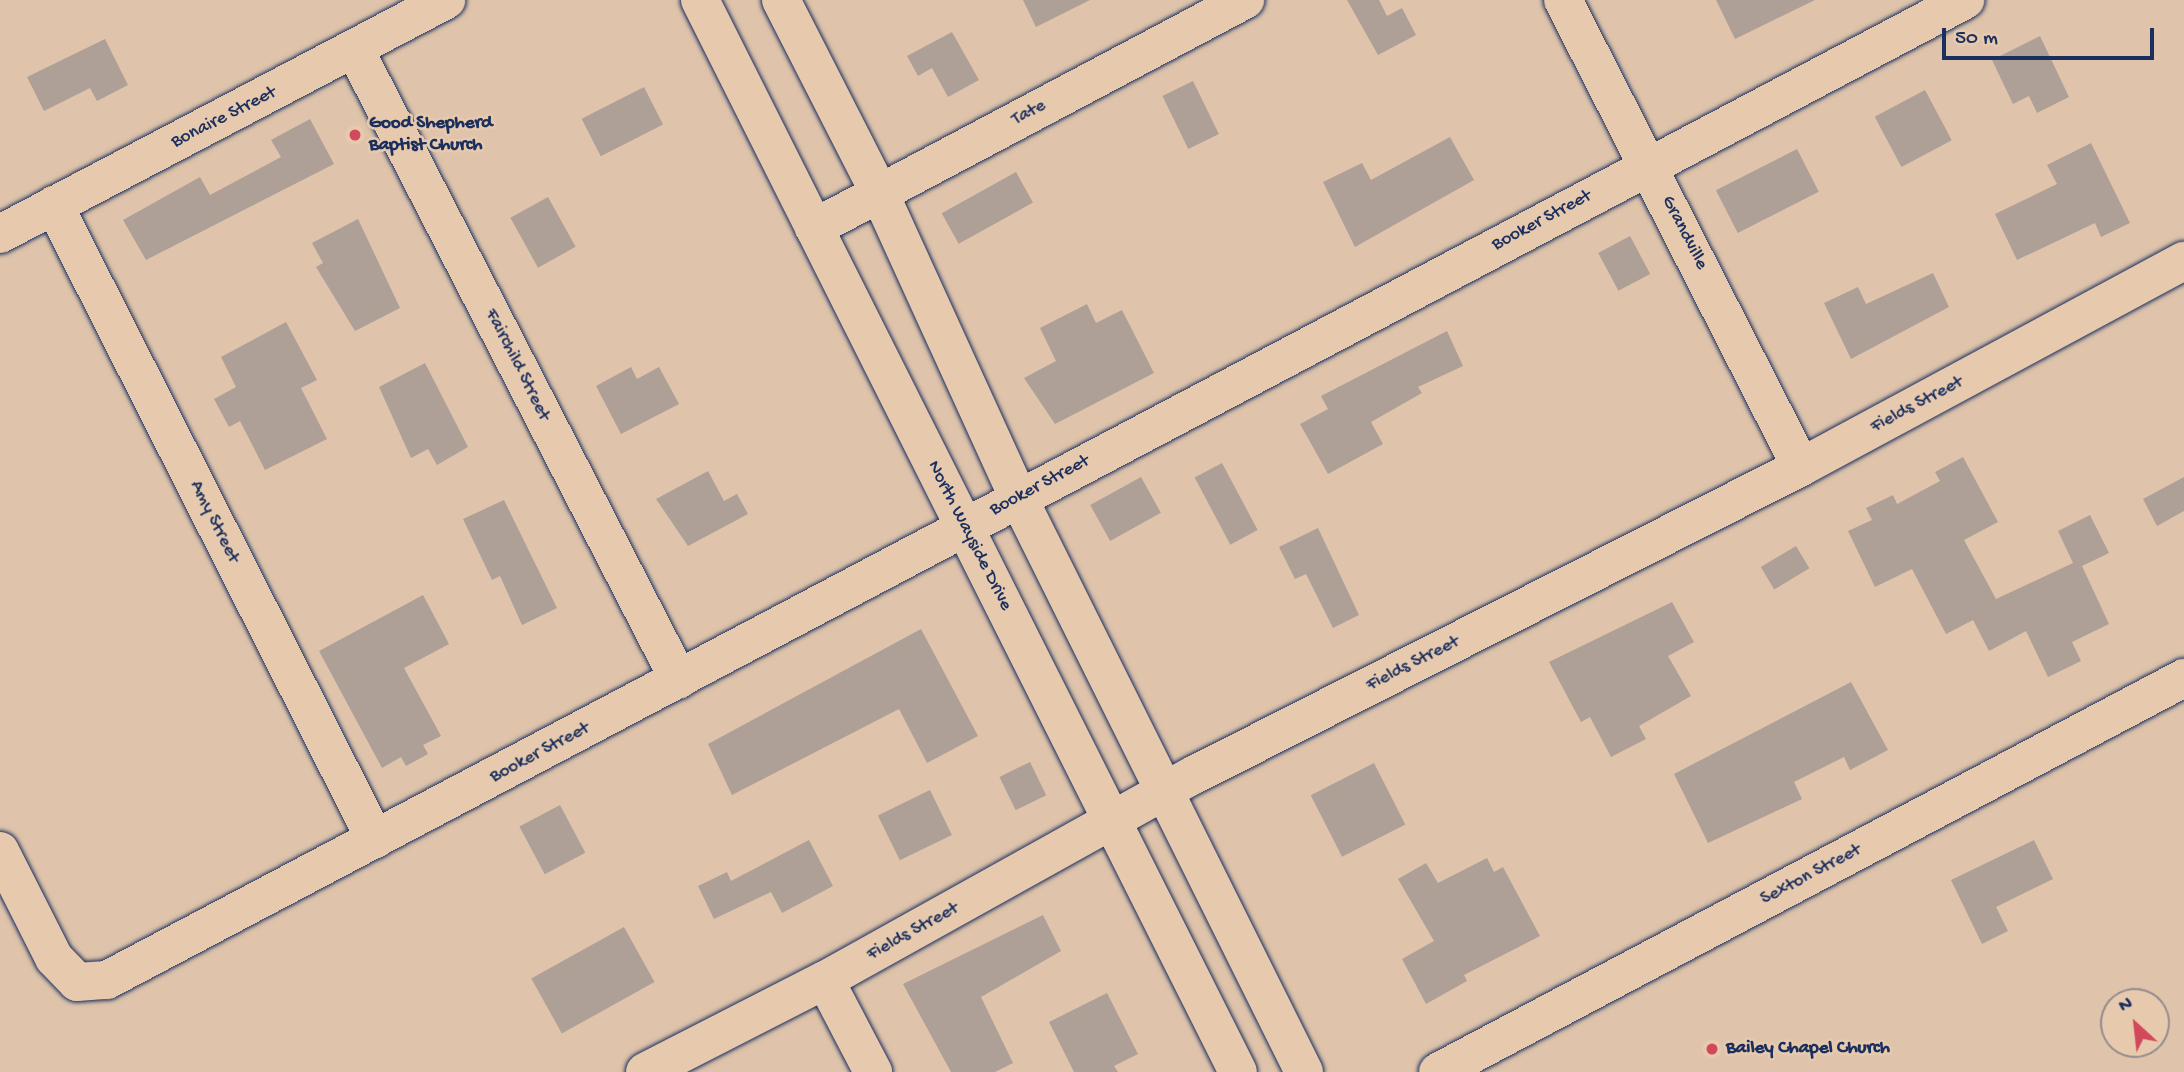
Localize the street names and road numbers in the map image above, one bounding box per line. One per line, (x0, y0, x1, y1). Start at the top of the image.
street label: Bonaire Street (168, 82, 280, 154)
street label: Tate (1008, 95, 1050, 131)
street label: Booker Street (1488, 185, 1596, 257)
street label: Grandville (1656, 192, 1712, 274)
street label: Fairchild Street (479, 305, 555, 425)
street label: Fields Street (1867, 371, 1967, 439)
street label: Booker Street (986, 450, 1094, 522)
street label: North Wayside Drive (921, 457, 1017, 615)
street label: Amy Street (184, 477, 244, 567)
street label: Fields Street (1363, 631, 1463, 697)
street label: Booker Street (486, 717, 594, 789)
street label: Sexton Street (1757, 839, 1865, 911)
street label: Fields Street (863, 898, 963, 966)

